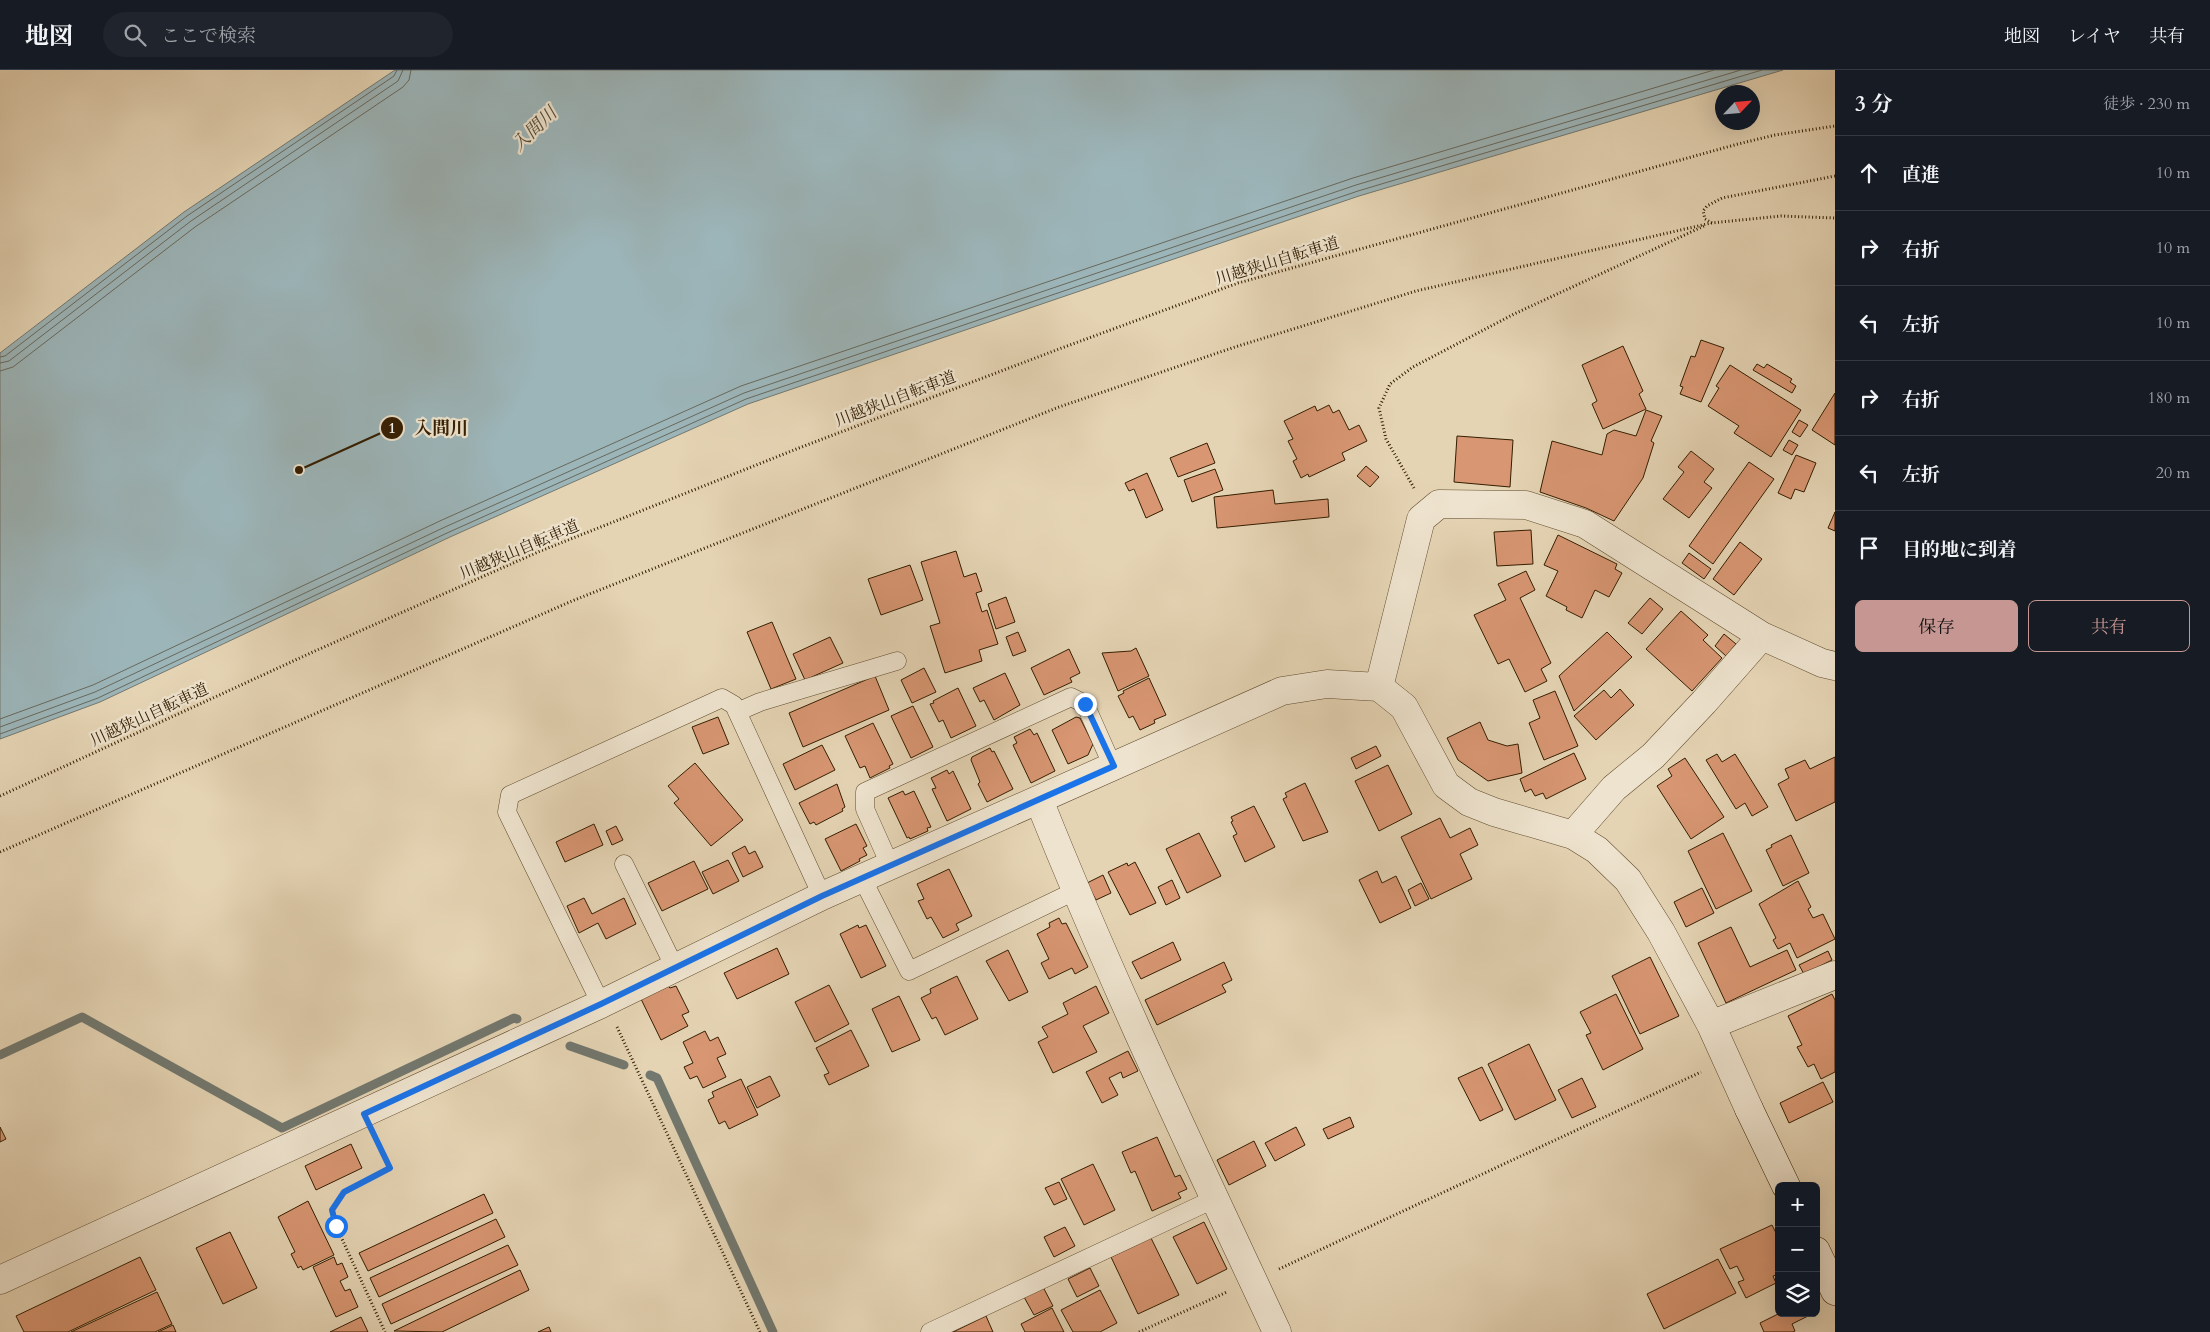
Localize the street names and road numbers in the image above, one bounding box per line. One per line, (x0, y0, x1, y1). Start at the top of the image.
street label: 川越狭山自転車道 (1213, 232, 1342, 290)
street label: 川越狭山自転車道 (832, 366, 959, 432)
street label: 川越狭山自転車道 (456, 515, 583, 585)
street label: 川越狭山自転車道 (87, 678, 212, 752)

